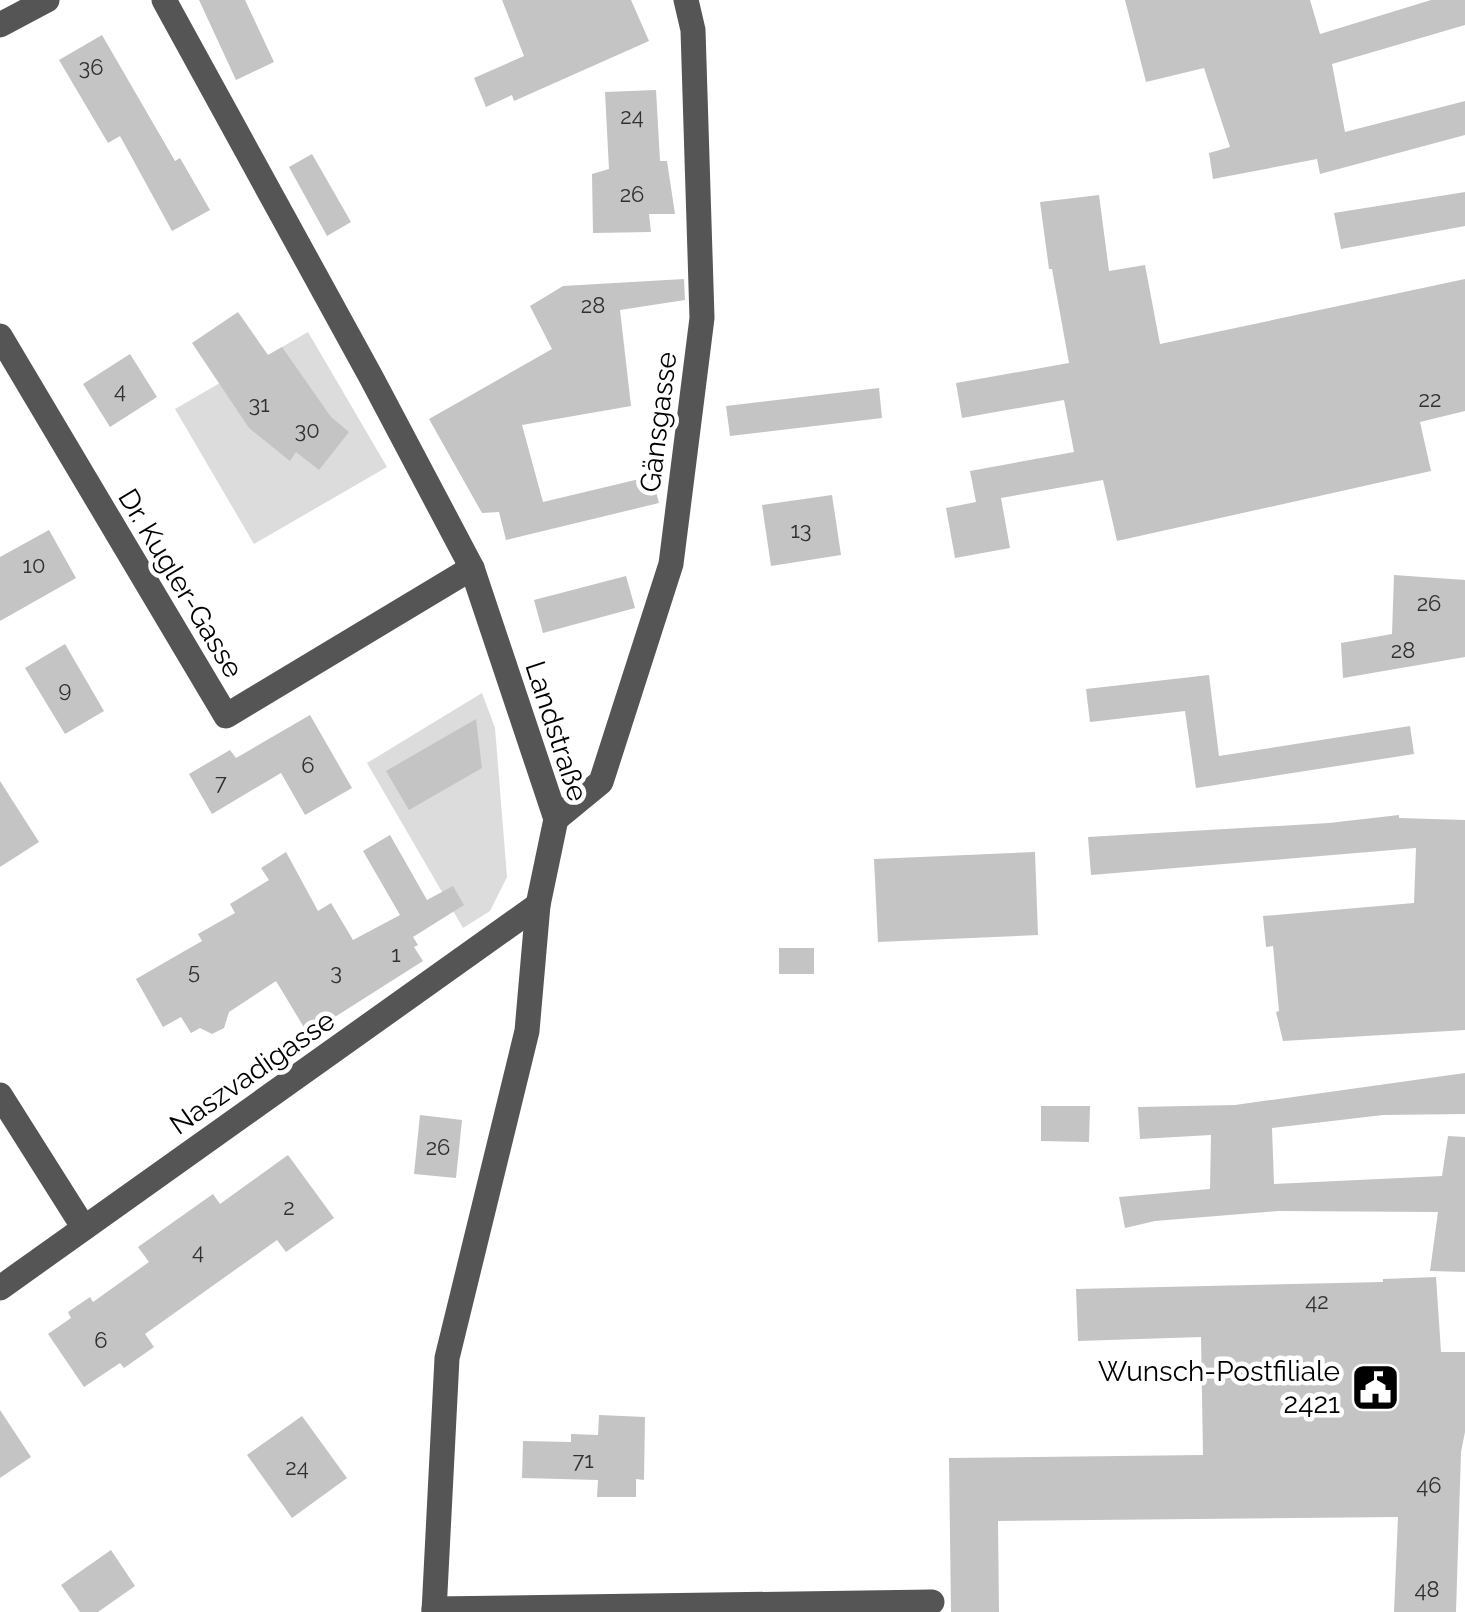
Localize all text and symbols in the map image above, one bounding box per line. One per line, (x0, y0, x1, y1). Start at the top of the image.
house number: 36 (78, 54, 104, 80)
house number: 24 (620, 103, 644, 129)
house number: 26 (620, 181, 644, 207)
house number: 28 (581, 292, 605, 318)
street label: Gänsgasse (634, 350, 683, 494)
house number: 4 (114, 377, 126, 403)
house number: 22 (1419, 386, 1441, 412)
house number: 31 (248, 391, 270, 417)
house number: 30 (294, 417, 320, 443)
street label: Dr. Kugler-Gasse (111, 483, 250, 684)
house number: 13 (790, 517, 812, 543)
house number: 10 (23, 552, 45, 578)
house number: 26 (1417, 590, 1441, 616)
house number: 28 (1391, 637, 1415, 663)
street label: Landstraße (518, 657, 595, 805)
house number: 9 (59, 676, 71, 702)
house number: 6 (301, 752, 315, 778)
house number: 7 (215, 769, 227, 795)
house number: 1 (391, 941, 401, 967)
house number: 5 (188, 958, 200, 984)
house number: 3 (330, 959, 342, 985)
street label: Naszvadigasse (164, 1003, 341, 1141)
house number: 26 (426, 1134, 450, 1160)
house number: 2 (283, 1194, 295, 1220)
house number: 4 (192, 1238, 204, 1264)
house number: 42 (1305, 1288, 1329, 1314)
house number: 6 (94, 1327, 108, 1353)
place label: Wunsch-Postfiliale 2421 (1098, 1355, 1340, 1420)
public building icon: Wunsch-Postfiliale 2421 (1349, 1361, 1401, 1413)
house number: 71 (572, 1447, 594, 1473)
house number: 24 (285, 1454, 309, 1480)
house number: 46 (1416, 1472, 1442, 1498)
house number: 48 (1414, 1576, 1440, 1602)

